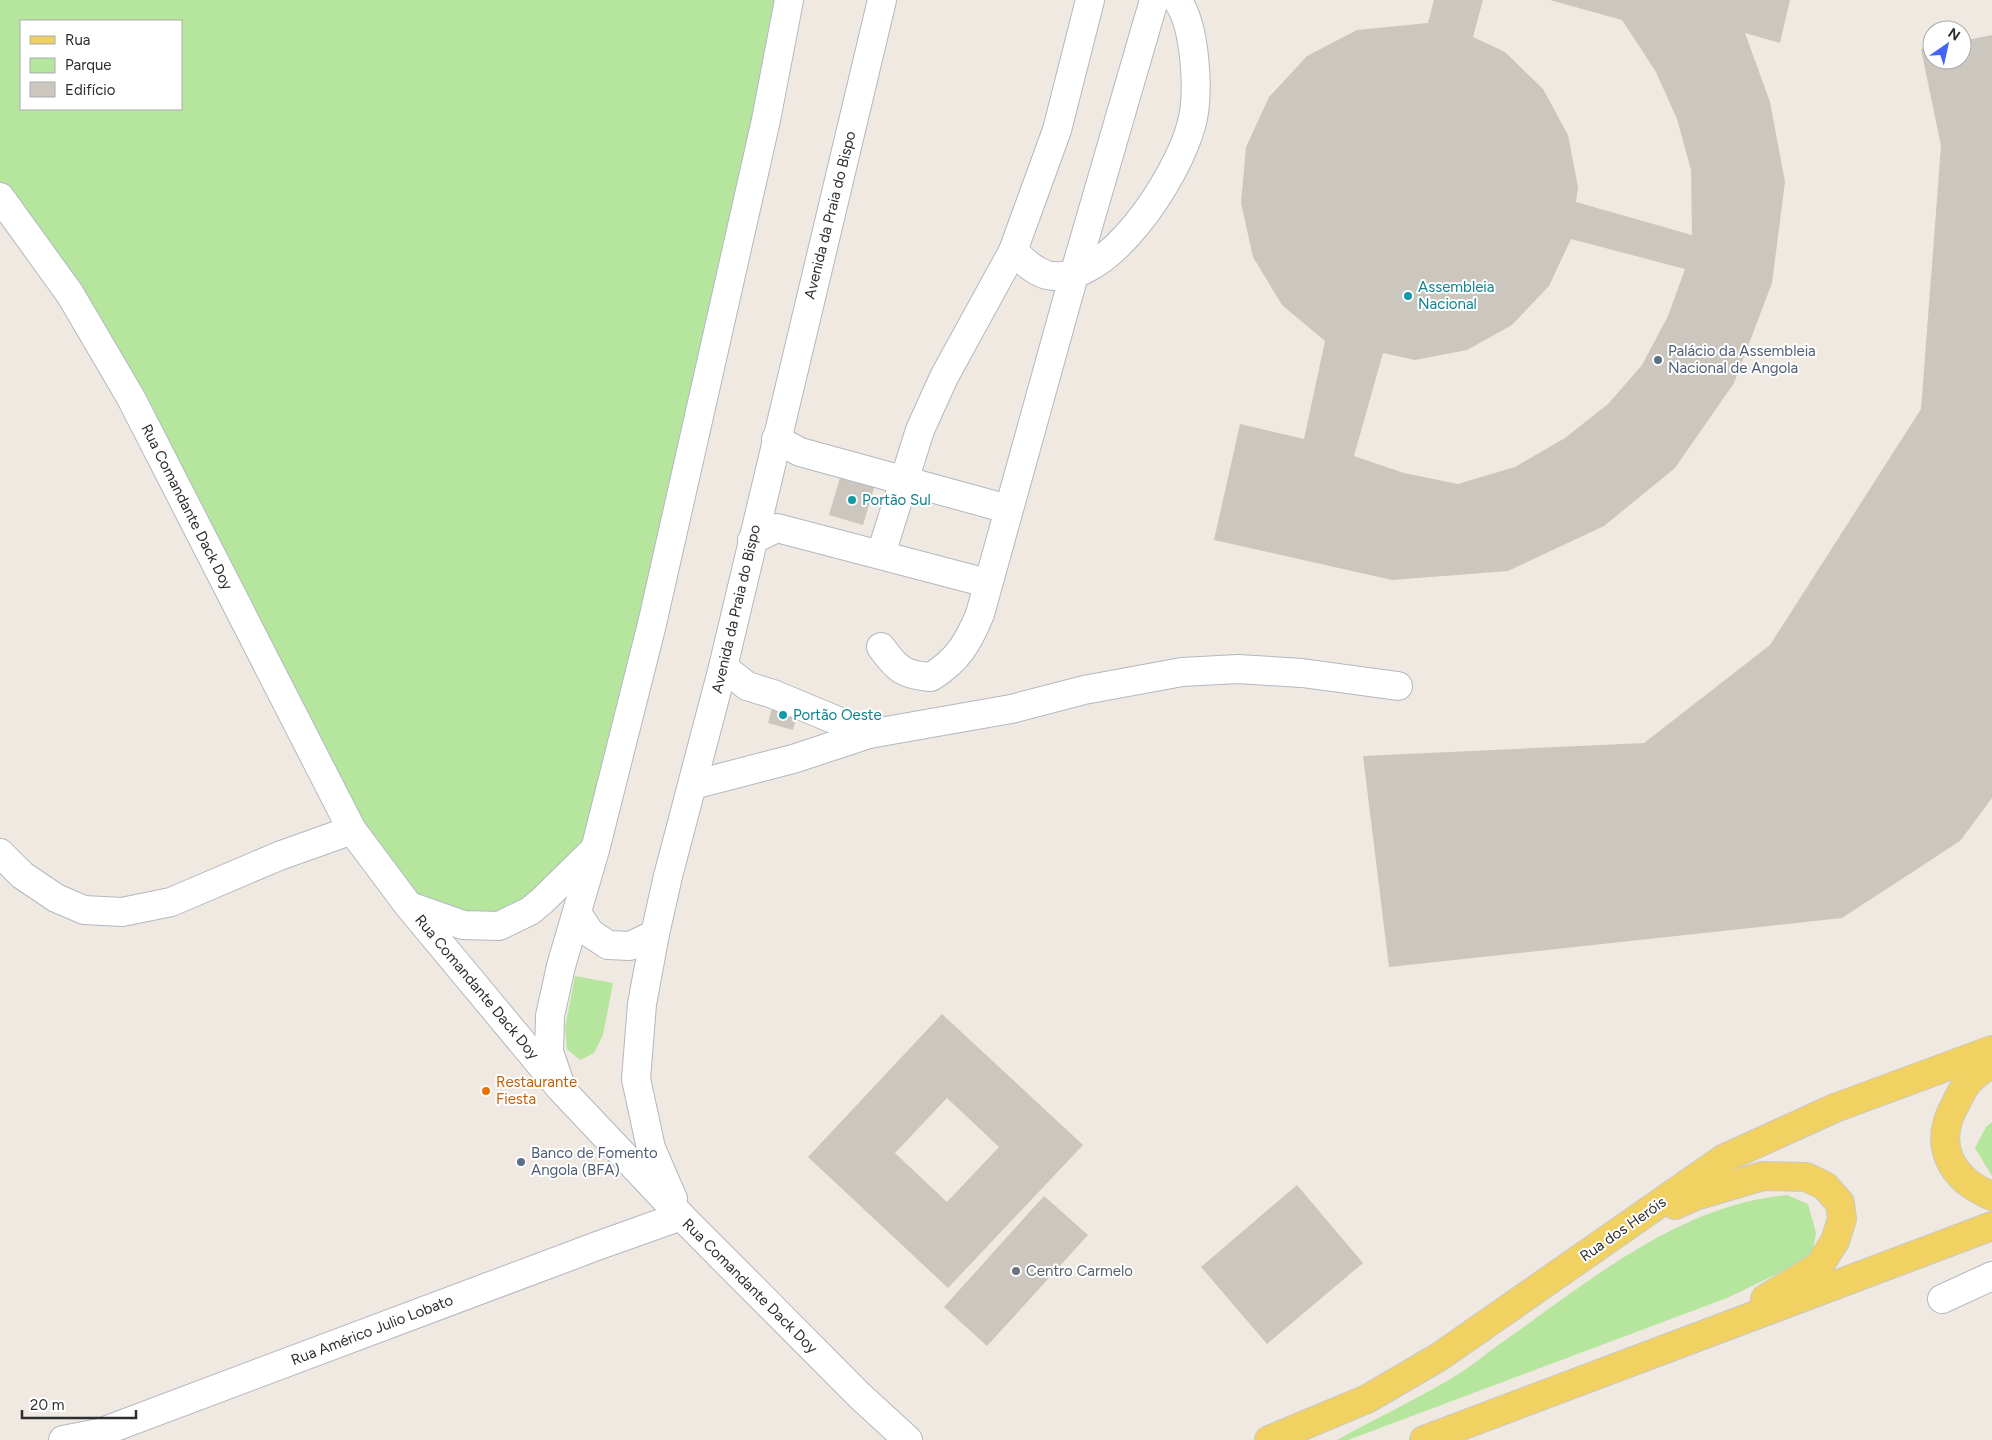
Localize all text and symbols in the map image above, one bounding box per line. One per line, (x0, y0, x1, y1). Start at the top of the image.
legend (20, 20, 182, 110)
north arrow (1922, 20, 1972, 70)
text: N (1945, 25, 1963, 45)
text: Rua (65, 31, 90, 49)
text: Parque (65, 56, 112, 74)
text: Edifício (65, 81, 116, 99)
street label: Avenida da Praia do Bispo (800, 129, 860, 301)
place label: Assembleia Nacional (1418, 278, 1495, 313)
marker: Assembleia Nacional (1402, 290, 1414, 302)
place label: Palácio da Assembleia Nacional de Angola (1668, 342, 1816, 377)
marker: Palácio da Assembleia Nacional de Angola (1652, 354, 1664, 366)
street label: Rua Comandante Dack Doy (137, 421, 237, 593)
place label: Portão Sul (862, 491, 931, 509)
marker: Portão Sul (846, 494, 858, 506)
street label: Avenida da Praia do Bispo (708, 523, 764, 695)
place label: Portão Oeste (793, 706, 882, 724)
marker: Portão Oeste (777, 709, 789, 721)
street label: Rua Comandante Dack Doy (411, 911, 543, 1063)
place label: Restaurante Fiesta (496, 1073, 577, 1108)
marker: Restaurante Fiesta (480, 1085, 492, 1097)
place label: Banco de Fomento Angola (BFA) (531, 1144, 658, 1179)
marker: Banco de Fomento Angola (BFA) (515, 1156, 527, 1168)
street label: Rua dos Heróis (1576, 1193, 1670, 1265)
street label: Rua Comandante Dack Doy (679, 1215, 821, 1357)
place label: Centro Carmelo (1026, 1262, 1133, 1280)
marker: Centro Carmelo (1010, 1265, 1022, 1277)
street label: Rua Américo Julio Lobato (289, 1291, 456, 1369)
scale bar (22, 1388, 136, 1420)
text: 20 m (30, 1396, 64, 1414)

